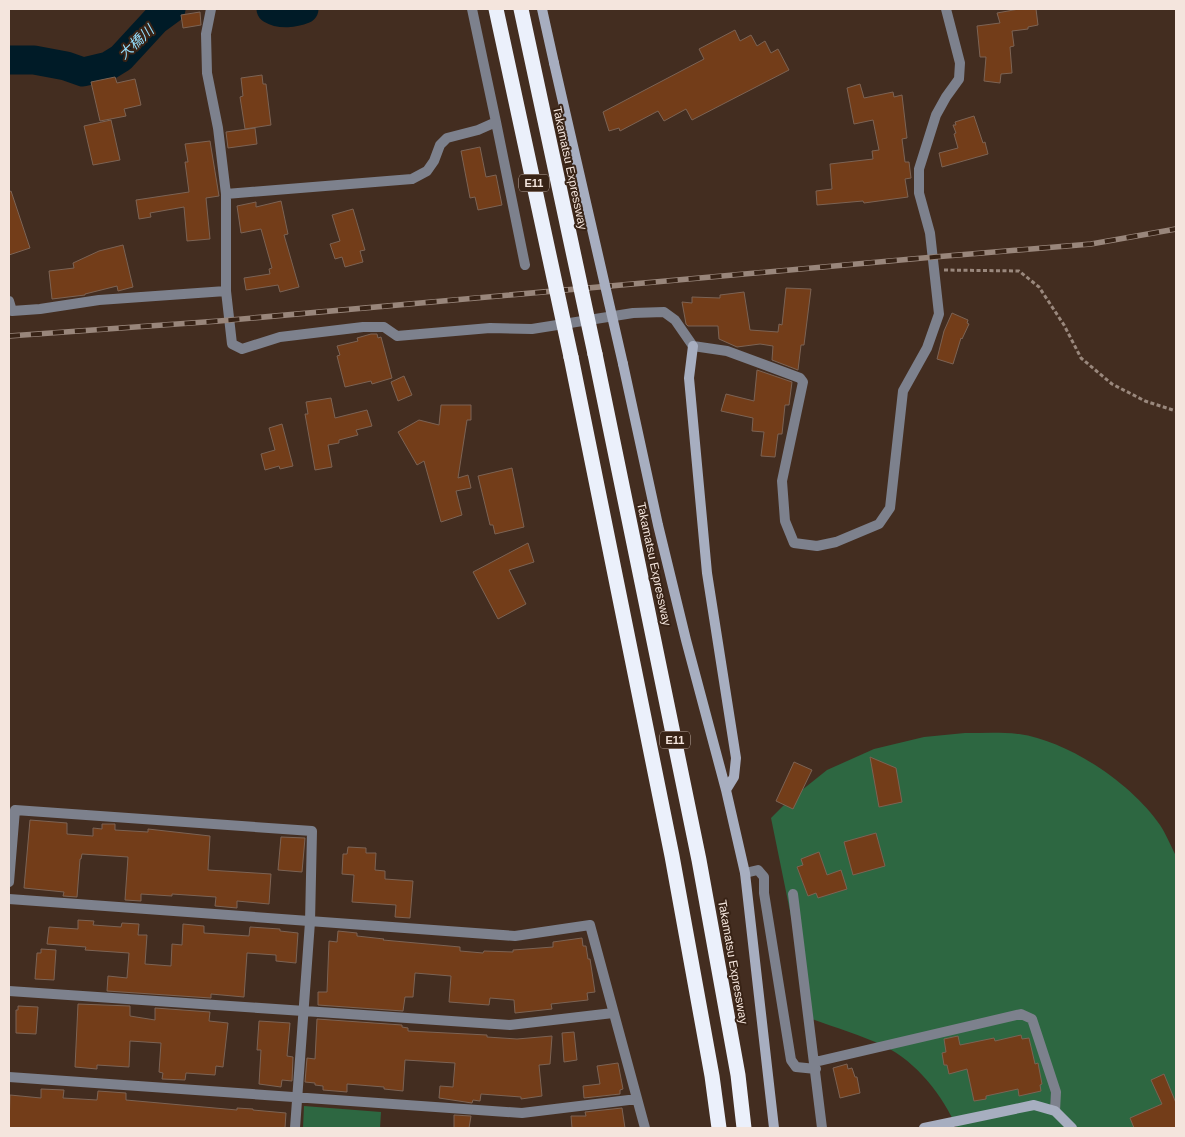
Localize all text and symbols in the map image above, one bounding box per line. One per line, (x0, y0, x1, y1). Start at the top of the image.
water label: 大橋川 (115, 20, 158, 62)
street label: Takamatsu Expressway (550, 105, 590, 231)
road number: E11 (519, 174, 549, 192)
street label: Takamatsu Expressway (634, 501, 674, 627)
road number: E11 (660, 732, 690, 748)
street label: Takamatsu Expressway (715, 899, 751, 1025)

